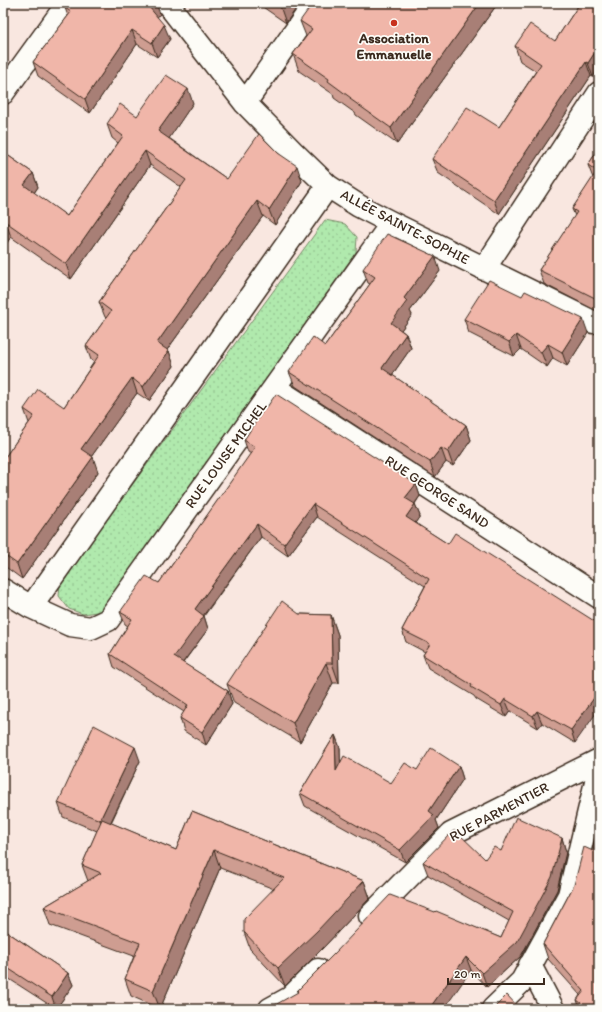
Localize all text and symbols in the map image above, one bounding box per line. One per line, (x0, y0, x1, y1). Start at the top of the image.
marker: Association Emmanuelle (389, 18, 399, 28)
place label: Association Emmanuelle (357, 30, 432, 63)
street label: ALLÉE SAINTE-SOPHIE (338, 186, 472, 268)
street label: RUE LOUISE MICHEL (182, 398, 270, 512)
street label: RUE GEORGE SAND (382, 452, 492, 532)
street label: RUE PARMENTIER (446, 779, 552, 845)
scale bar (448, 960, 544, 986)
text: 20 m (454, 967, 481, 981)

